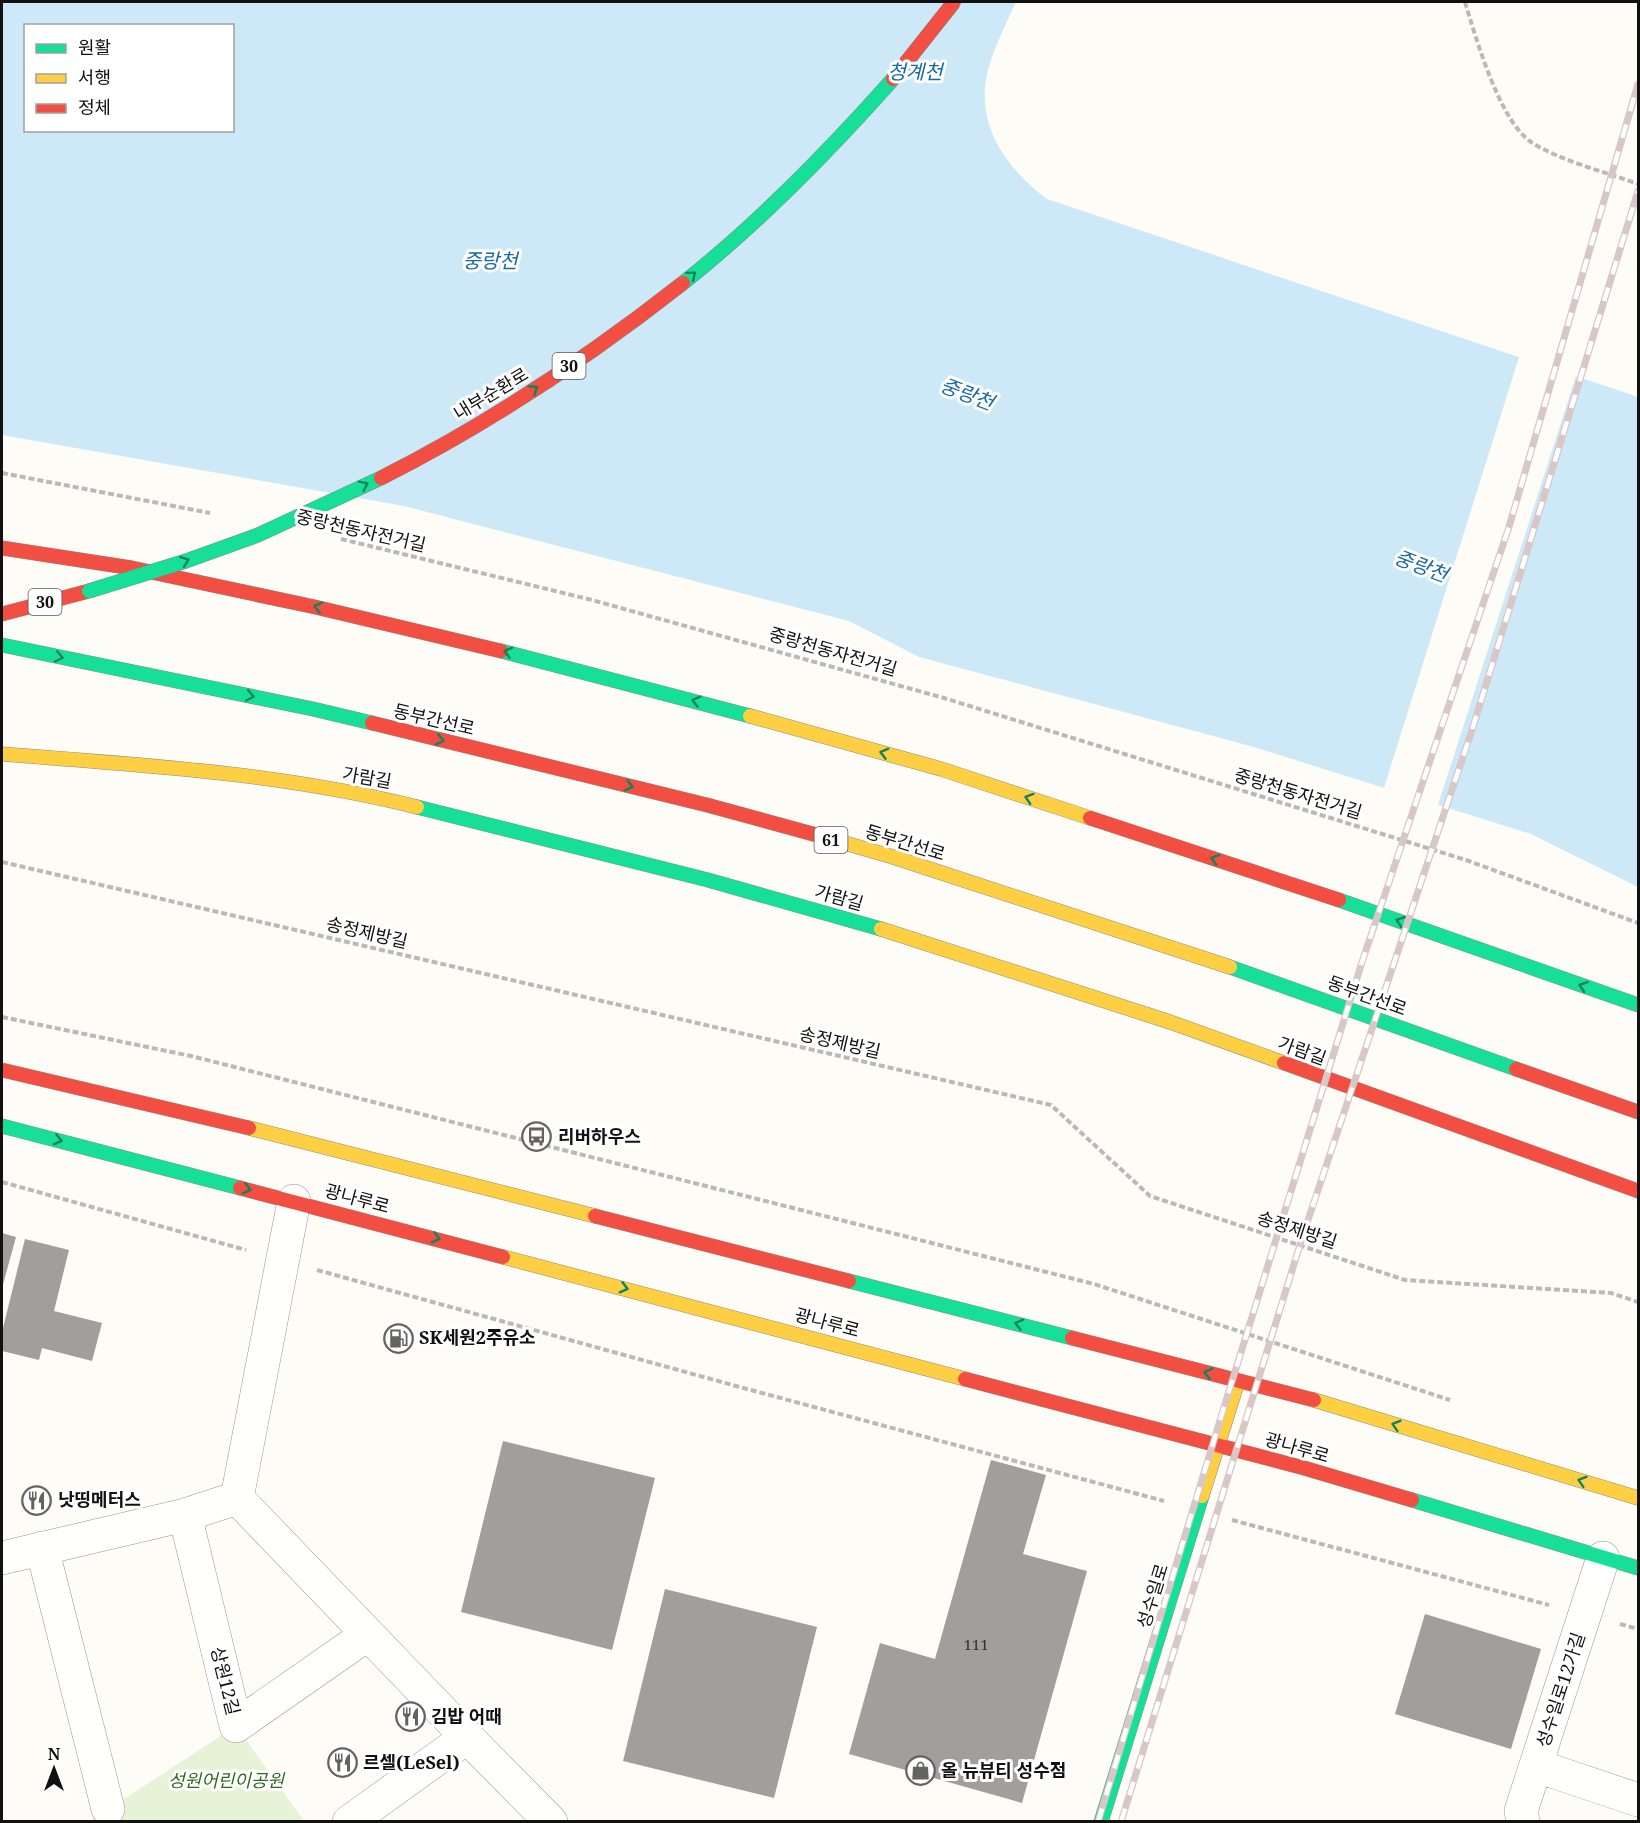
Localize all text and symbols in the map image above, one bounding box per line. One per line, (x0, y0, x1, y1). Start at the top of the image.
legend (24, 24, 234, 132)
text: 원활 (78, 35, 111, 59)
water label: 청계천 (887, 58, 945, 85)
text: 서행 (78, 65, 111, 89)
text: 정체 (78, 95, 111, 119)
water label: 중랑천 (462, 247, 520, 274)
one-way arrow (685, 271, 696, 282)
road number: 30 (552, 353, 586, 379)
street label: 내부순환로 (449, 362, 532, 425)
water label: 중랑천 (937, 371, 1000, 417)
one-way arrow (527, 385, 538, 396)
one-way arrow (358, 481, 369, 493)
street label: 중랑천동자전거길 (294, 503, 428, 557)
water label: 중랑천 (1391, 543, 1454, 589)
one-way arrow (179, 555, 189, 568)
road number: 30 (28, 589, 62, 615)
one-way arrow (313, 602, 323, 615)
street label: 중랑천동자전거길 (766, 621, 900, 681)
one-way arrow (503, 647, 513, 660)
one-way arrow (54, 650, 64, 663)
one-way arrow (245, 689, 255, 702)
one-way arrow (691, 696, 702, 708)
street label: 동부간선로 (391, 698, 477, 740)
one-way arrow (435, 732, 445, 745)
one-way arrow (879, 748, 890, 760)
street label: 가람길 (341, 761, 394, 793)
street label: 중랑천동자전거길 (1231, 762, 1365, 824)
one-way arrow (624, 778, 634, 791)
one-way arrow (1024, 793, 1035, 805)
street label: 동부간선로 (862, 818, 948, 866)
road number: 61 (814, 827, 848, 853)
one-way arrow (1210, 853, 1221, 866)
street label: 가람길 (812, 879, 866, 915)
street label: 송정제방길 (324, 911, 410, 953)
one-way arrow (1395, 916, 1405, 928)
street label: 동부간선로 (1324, 970, 1410, 1020)
one-way arrow (1579, 980, 1589, 993)
street label: 송정제방길 (797, 1021, 883, 1063)
street label: 가람길 (1275, 1030, 1330, 1070)
bus stop icon: 리버하우스 (521, 1121, 553, 1153)
place label: 리버하우스 (558, 1124, 641, 1148)
one-way arrow (53, 1133, 63, 1146)
street label: 광나루로 (322, 1178, 392, 1218)
one-way arrow (242, 1181, 252, 1194)
street label: 송정제방길 (1254, 1205, 1340, 1253)
one-way arrow (431, 1231, 441, 1244)
one-way arrow (618, 1281, 629, 1293)
street label: 광나루로 (792, 1302, 862, 1342)
one-way arrow (1014, 1318, 1024, 1331)
fuel station icon: SK세원2주유소 (382, 1322, 414, 1354)
place label: SK세원2주유소 (419, 1325, 536, 1349)
one-way arrow (1203, 1368, 1214, 1380)
one-way arrow (1391, 1420, 1402, 1432)
street label: 광나루로 (1262, 1426, 1332, 1468)
one-way arrow (1578, 1476, 1588, 1488)
restaurant icon: 낫띵메터스 (21, 1484, 53, 1516)
place label: 낫띵메터스 (58, 1487, 141, 1511)
street label: 성수일로 (1131, 1561, 1173, 1631)
street label: 성수일로12가길 (1530, 1629, 1590, 1750)
house number: 111 (963, 1634, 989, 1654)
street label: 상원12길 (206, 1644, 246, 1718)
restaurant icon: 김밥 어때 (394, 1701, 426, 1733)
place label: 김밥 어때 (431, 1704, 502, 1728)
north arrow (24, 1739, 84, 1799)
text: N (48, 1743, 61, 1765)
restaurant icon: 르셀(LeSel) (326, 1747, 358, 1779)
place label: 르셀(LeSel) (363, 1750, 460, 1774)
shop icon: 올 뉴뷰티 성수점 (904, 1755, 936, 1787)
place label: 올 뉴뷰티 성수점 (941, 1758, 1066, 1782)
park label: 성원어린이공원 (168, 1768, 285, 1792)

